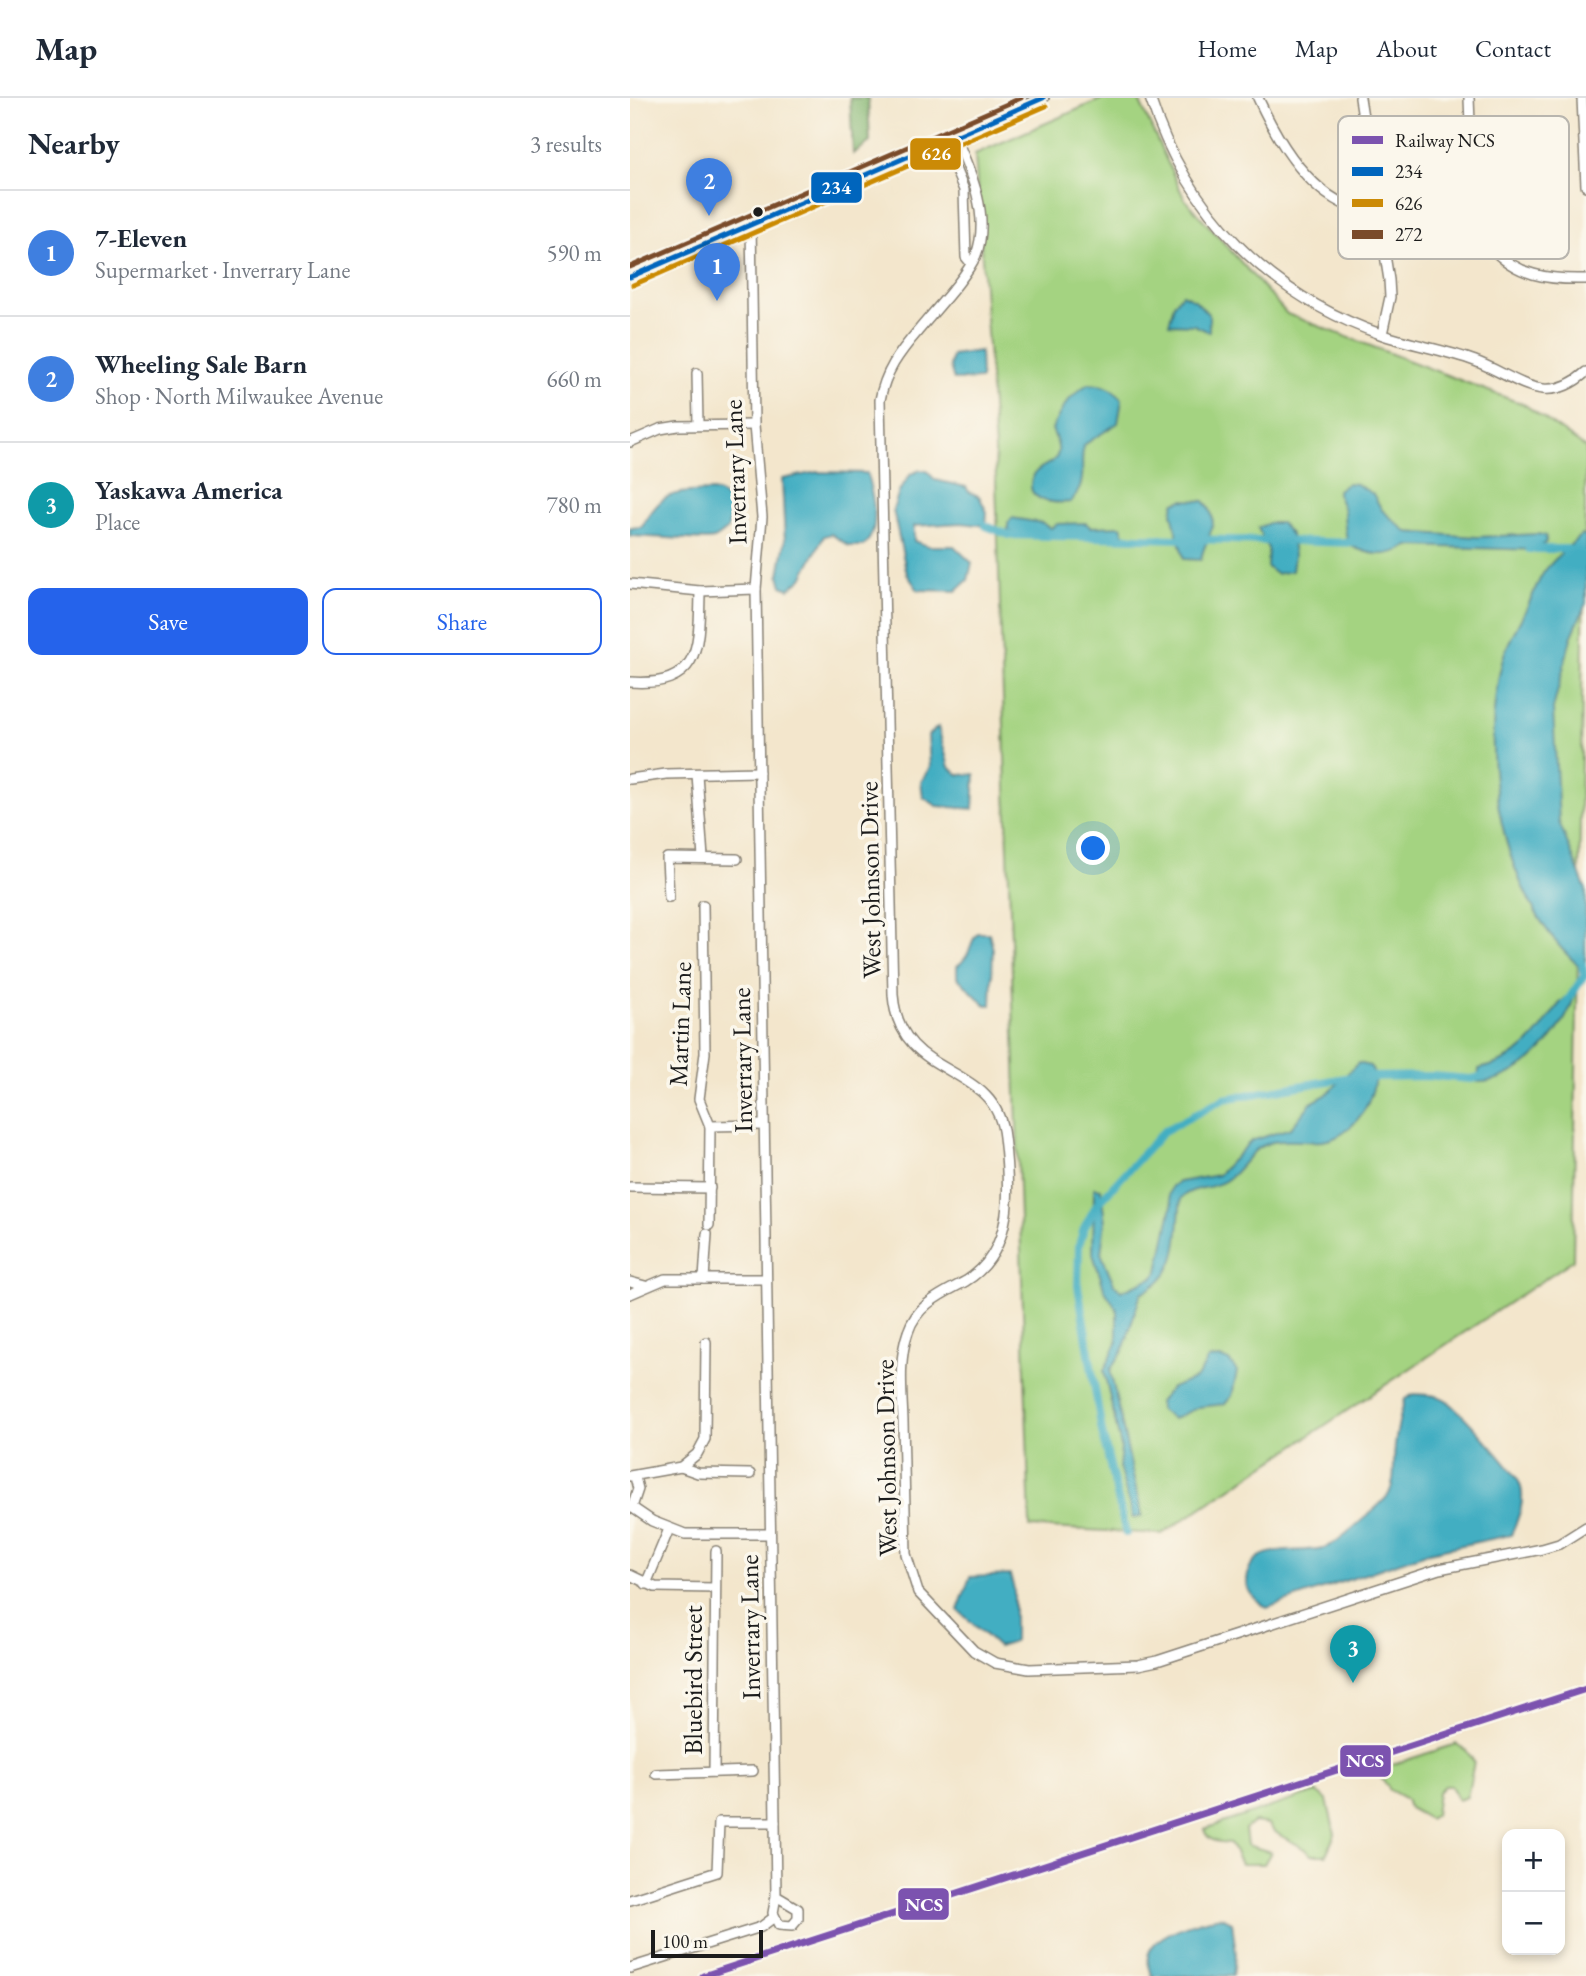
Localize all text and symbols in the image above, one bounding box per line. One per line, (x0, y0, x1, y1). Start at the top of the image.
text: Map (35, 27, 97, 70)
text: Home (1197, 33, 1257, 64)
text: Map (1295, 33, 1338, 64)
text: About (1376, 33, 1437, 64)
text: Contact (1475, 33, 1551, 64)
legend (1338, 116, 1569, 259)
text: Nearby (28, 124, 120, 163)
text: Railway NCS (1395, 128, 1495, 153)
text: 3 results (530, 129, 602, 159)
line badge: 626 (909, 137, 962, 171)
text: 626 (921, 141, 951, 166)
pin: 2 (686, 158, 732, 216)
text: 234 (1395, 159, 1423, 184)
line badge: 234 (810, 171, 863, 204)
text: 234 (821, 175, 852, 200)
text: 626 (1395, 191, 1422, 216)
unlabelled marker (751, 205, 765, 219)
text: 7-Eleven (95, 221, 187, 255)
text: 272 (1395, 222, 1422, 247)
text: 1 (45, 238, 57, 268)
text: 590 m (546, 238, 602, 268)
pin: 1 (694, 243, 740, 301)
text: Supermarket · Inverrary Lane (95, 255, 350, 285)
text: Wheeling Sale Barn (95, 347, 307, 381)
text: 2 (45, 364, 57, 394)
text: 660 m (546, 364, 602, 394)
text: Shop · North Milwaukee Avenue (95, 381, 383, 411)
street label: Inverrary Lane (715, 399, 755, 545)
text: Yaskawa America (95, 473, 283, 507)
text: 3 (45, 490, 57, 520)
text: 780 m (546, 490, 602, 520)
text: Place (95, 507, 140, 537)
button: Save (28, 588, 308, 655)
button: Share (322, 588, 602, 655)
street label: West Johnson Drive (851, 781, 889, 979)
your location (1076, 831, 1110, 865)
street label: Martin Lane (661, 961, 699, 1087)
street label: Inverrary Lane (724, 987, 760, 1133)
street label: West Johnson Drive (867, 1359, 905, 1557)
street label: Inverrary Lane (732, 1554, 768, 1700)
street label: Bluebird Street (676, 1605, 710, 1755)
pin: 3 (1330, 1625, 1376, 1683)
line badge: NCS (1339, 1744, 1392, 1778)
text: NCS (1346, 1748, 1384, 1773)
map controls (1502, 1829, 1565, 1955)
button: + (1502, 1829, 1565, 1892)
line badge: NCS (897, 1887, 950, 1921)
text: NCS (905, 1892, 943, 1917)
button: − (1502, 1892, 1565, 1955)
scale bar (651, 1927, 763, 1959)
text: 100 m (662, 1929, 708, 1954)

